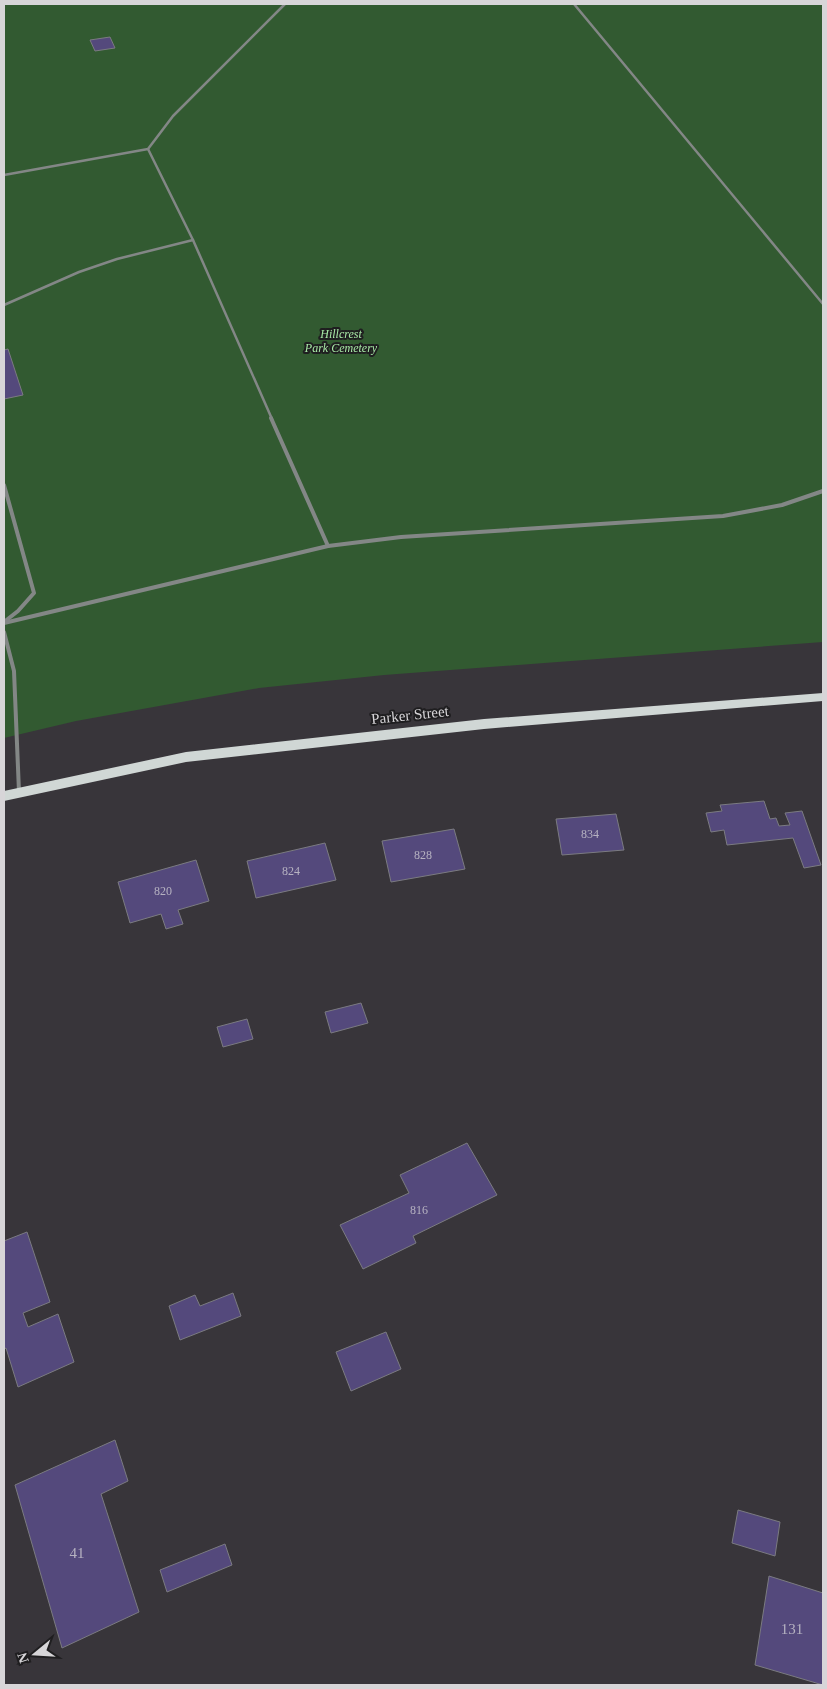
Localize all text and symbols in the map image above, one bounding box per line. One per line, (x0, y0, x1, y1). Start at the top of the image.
park label: Hillcrest Park Cemetery (304, 327, 378, 355)
street label: Parker Street (370, 703, 450, 727)
house number: 834 (581, 827, 599, 841)
house number: 828 (414, 848, 432, 862)
house number: 824 (282, 864, 300, 878)
house number: 820 (154, 884, 172, 898)
house number: 816 (410, 1203, 428, 1217)
house number: 41 (70, 1545, 85, 1561)
house number: 131 (781, 1621, 803, 1637)
north arrow (10, 1629, 60, 1679)
text: N (14, 1651, 32, 1665)

